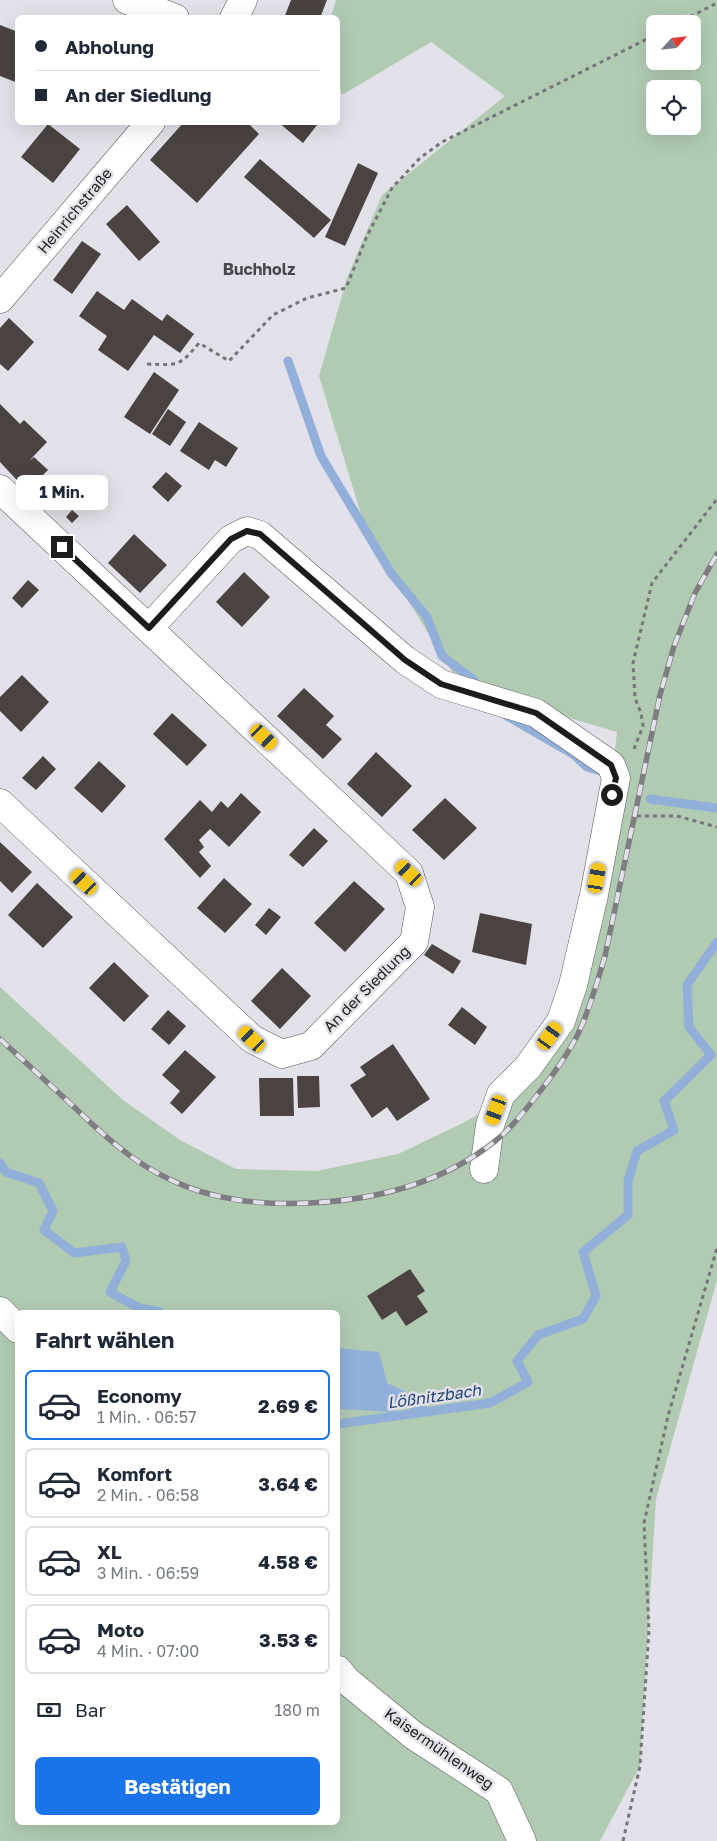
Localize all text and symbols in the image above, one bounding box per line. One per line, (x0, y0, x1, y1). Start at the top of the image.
north arrow (646, 15, 701, 70)
map controls (646, 15, 701, 135)
text: Abholung (65, 35, 154, 58)
button: locate (646, 80, 701, 135)
text: An der Siedlung (65, 83, 211, 106)
street label: Heinrichstraße (33, 164, 115, 257)
district label: Buchholz (223, 259, 295, 279)
callout: 1 Min. (16, 474, 108, 510)
text: 1 Min. (39, 482, 85, 502)
route end (51, 536, 73, 558)
car (247, 721, 280, 753)
route start (601, 784, 623, 806)
car (392, 857, 425, 889)
car (587, 862, 606, 894)
car (67, 866, 100, 898)
street label: An der Siedlung (319, 941, 413, 1035)
car (535, 1019, 564, 1053)
car (235, 1023, 268, 1055)
car (484, 1093, 507, 1127)
text: Fahrt wählen (35, 1326, 174, 1353)
water label: Lößnitzbach (386, 1379, 483, 1412)
icon: car (37, 1383, 82, 1428)
text: Economy (97, 1384, 182, 1407)
text: 2.69 € (258, 1394, 318, 1417)
text: 1 Min. · 06:57 (97, 1407, 196, 1427)
icon: car (37, 1461, 82, 1506)
text: Komfort (97, 1462, 172, 1485)
text: 3.64 € (258, 1472, 318, 1495)
text: 2 Min. · 06:58 (97, 1485, 199, 1505)
icon: car (37, 1539, 82, 1584)
text: XL (97, 1540, 122, 1563)
text: 4.58 € (258, 1550, 318, 1573)
text: 3 Min. · 06:59 (97, 1563, 199, 1583)
icon: car (37, 1617, 82, 1662)
text: Moto (97, 1618, 144, 1641)
text: 3.53 € (259, 1628, 318, 1651)
text: 4 Min. · 07:00 (97, 1641, 199, 1661)
icon: cash (35, 1696, 63, 1724)
text: Bar (75, 1698, 106, 1721)
text: 180 m (274, 1700, 320, 1720)
street label: Kaisermühlenweg (382, 1704, 498, 1793)
button: Bestätigen (35, 1757, 320, 1815)

